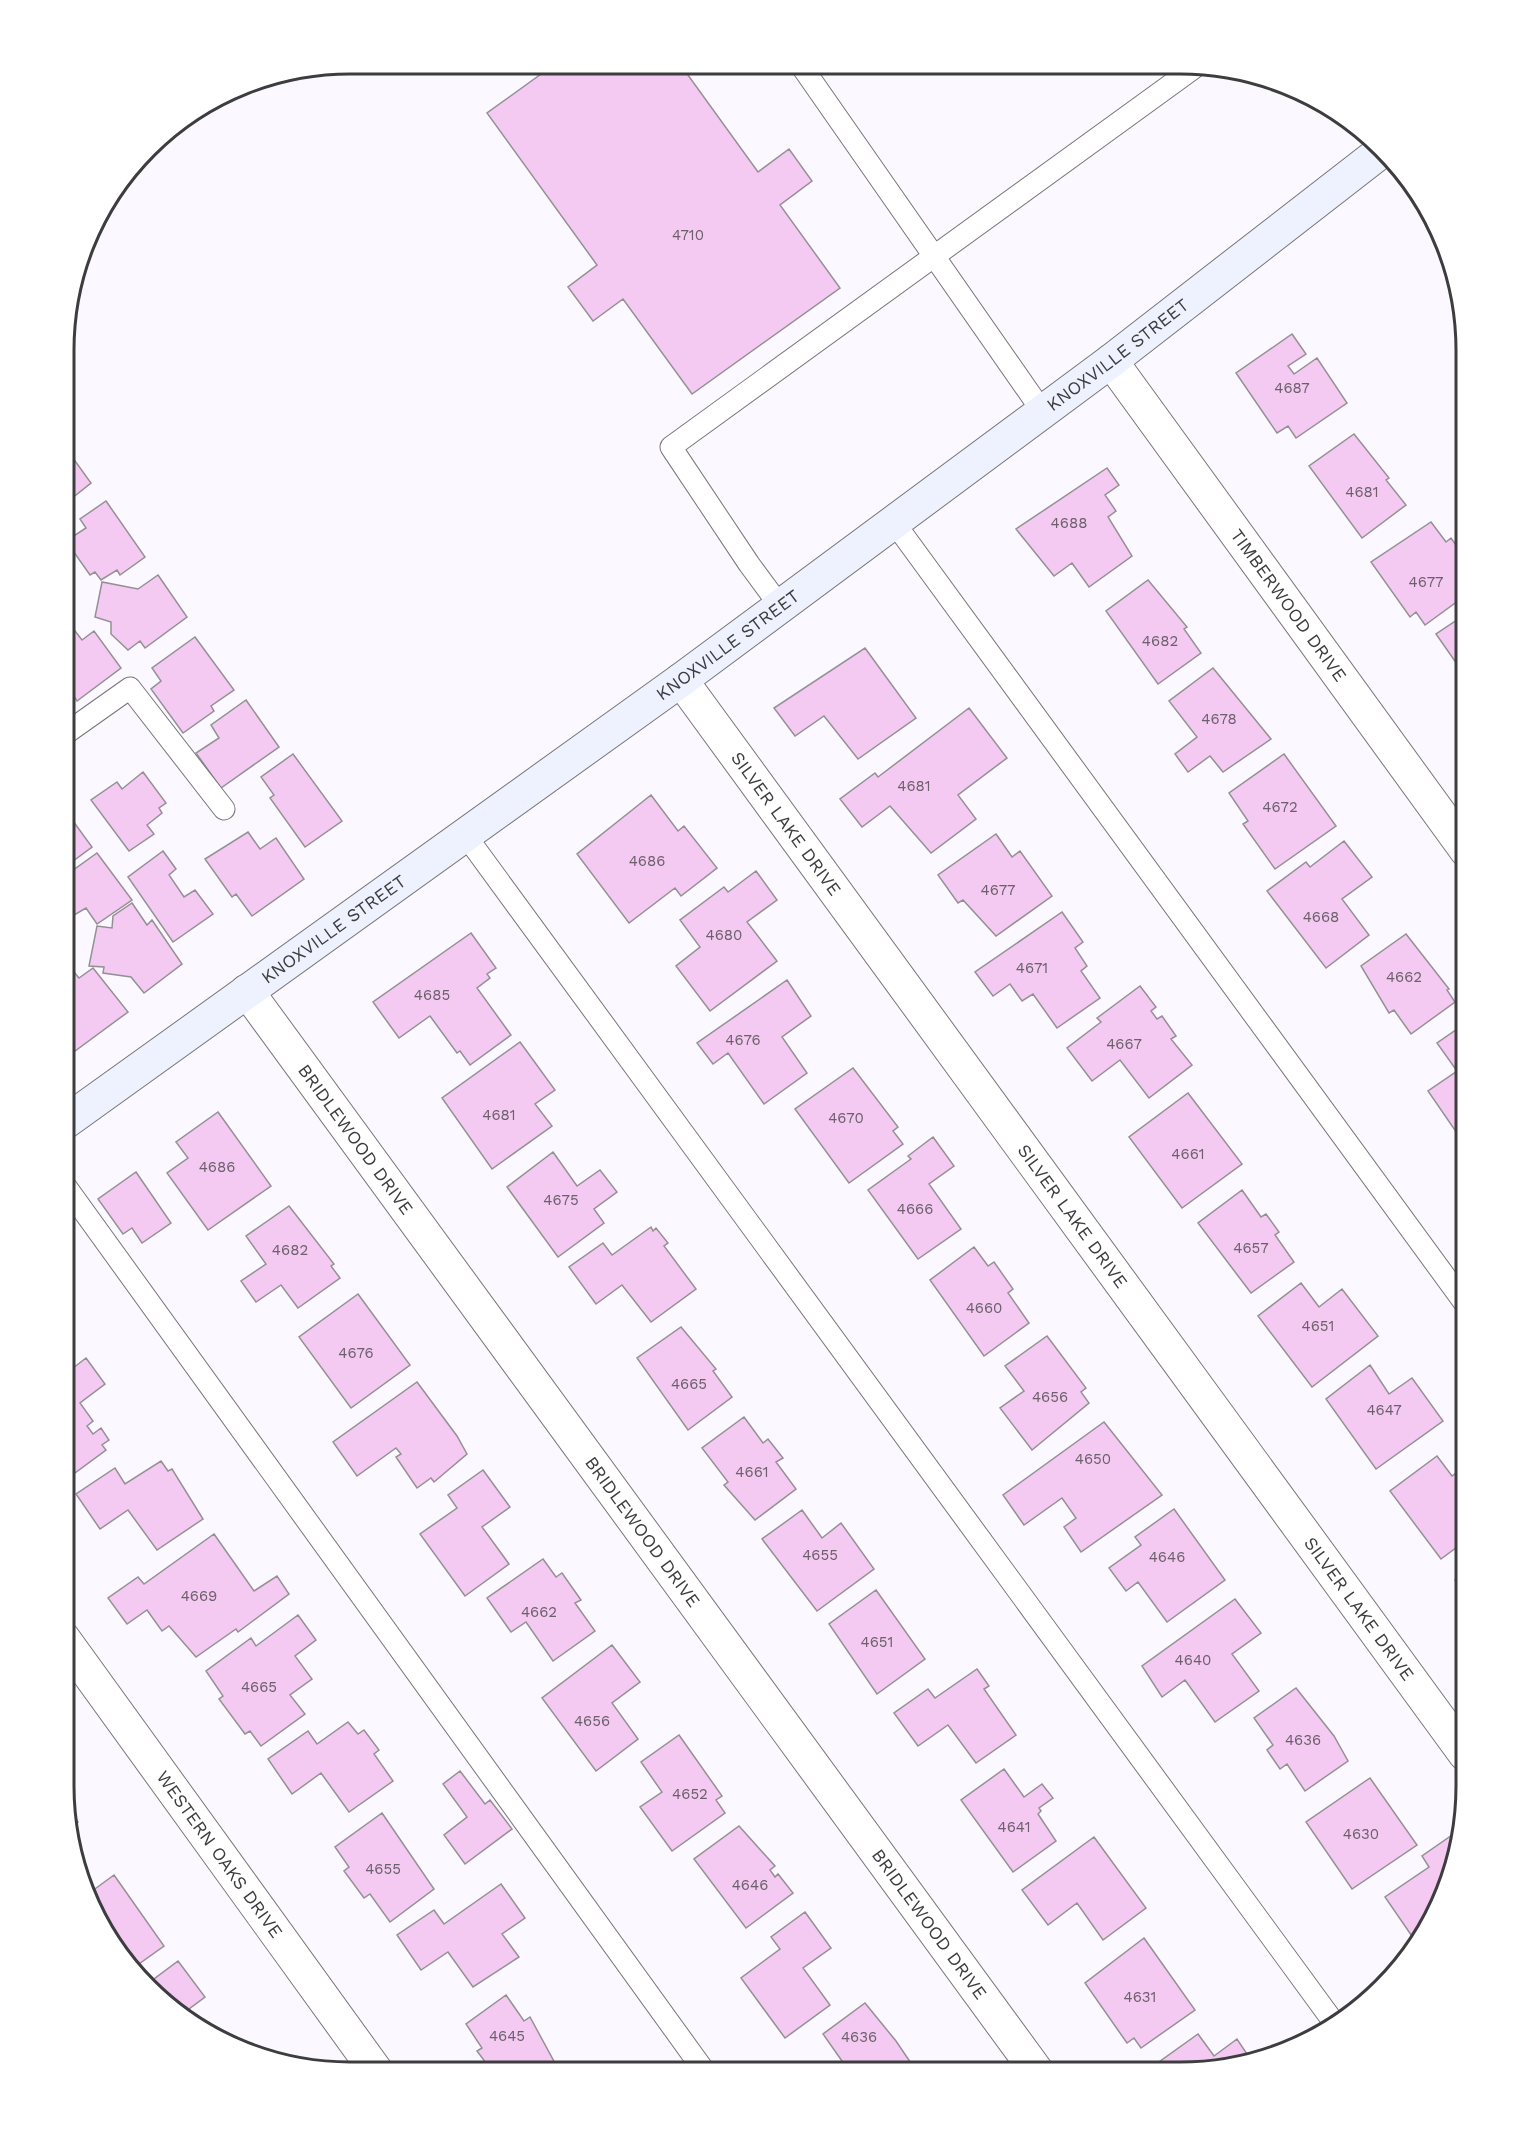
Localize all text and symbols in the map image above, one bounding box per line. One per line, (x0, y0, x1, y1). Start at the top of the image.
house number: 4710 (672, 226, 704, 244)
street label: KNOXVILLE STREET (1042, 294, 1193, 415)
house number: 4687 (1274, 379, 1310, 397)
house number: 4681 (1345, 483, 1379, 501)
house number: 4688 (1051, 514, 1087, 532)
street label: TIMBERWOOD DRIVE (1226, 525, 1351, 685)
house number: 4677 (1409, 573, 1443, 591)
street label: KNOXVILLE STREET (652, 585, 803, 704)
house number: 4682 (1142, 632, 1178, 650)
house number: 4678 (1201, 710, 1237, 728)
street label: SILVER LAKE DRIVE (727, 748, 846, 899)
house number: 4681 (897, 777, 931, 795)
house number: 4672 (1262, 798, 1298, 816)
house number: 4686 (629, 852, 665, 870)
street label: KNOXVILLE STREET (257, 870, 410, 988)
house number: 4677 (981, 881, 1015, 899)
house number: 4668 (1303, 908, 1339, 926)
house number: 4680 (706, 926, 742, 944)
house number: 4671 (1016, 959, 1048, 977)
house number: 4662 (1386, 968, 1422, 986)
house number: 4685 (414, 986, 450, 1004)
house number: 4676 (725, 1031, 761, 1049)
house number: 4667 (1106, 1035, 1142, 1053)
street label: BRIDLEWOOD DRIVE (294, 1060, 418, 1218)
house number: 4681 (482, 1106, 516, 1124)
house number: 4670 (828, 1109, 864, 1127)
street label: SILVER LAKE DRIVE (1014, 1140, 1132, 1292)
house number: 4661 (1171, 1145, 1205, 1163)
house number: 4686 (199, 1158, 235, 1176)
house number: 4675 (543, 1191, 579, 1209)
house number: 4666 (897, 1200, 933, 1218)
house number: 4657 (1233, 1239, 1269, 1257)
house number: 4682 (272, 1241, 308, 1259)
house number: 4660 (966, 1299, 1002, 1317)
house number: 4651 (1302, 1317, 1334, 1335)
house number: 4676 (338, 1344, 374, 1362)
house number: 4665 (671, 1375, 707, 1393)
house number: 4656 (1032, 1388, 1068, 1406)
house number: 4647 (1366, 1401, 1402, 1419)
house number: 4650 (1075, 1450, 1111, 1468)
street label: BRIDLEWOOD DRIVE (581, 1452, 705, 1611)
house number: 4661 (735, 1463, 769, 1481)
street label: SILVER LAKE DRIVE (1300, 1533, 1419, 1684)
house number: 4655 (802, 1546, 838, 1564)
house number: 4646 (1149, 1548, 1185, 1566)
house number: 4669 (181, 1587, 217, 1605)
house number: 4662 (521, 1603, 557, 1621)
house number: 4651 (861, 1633, 893, 1651)
house number: 4640 (1175, 1651, 1211, 1669)
house number: 4665 (241, 1678, 277, 1696)
house number: 4656 (574, 1712, 610, 1730)
house number: 4636 (1285, 1731, 1321, 1749)
street label: WESTERN OAKS DRIVE (152, 1766, 287, 1942)
house number: 4652 (672, 1785, 708, 1803)
house number: 4641 (997, 1818, 1031, 1836)
house number: 4630 (1343, 1825, 1379, 1843)
street label: BRIDLEWOOD DRIVE (868, 1845, 992, 2003)
house number: 4655 (365, 1860, 401, 1878)
house number: 4646 (732, 1876, 768, 1894)
house number: 4631 (1124, 1988, 1156, 2006)
house number: 4645 (489, 2027, 525, 2045)
house number: 4636 (841, 2028, 877, 2046)

